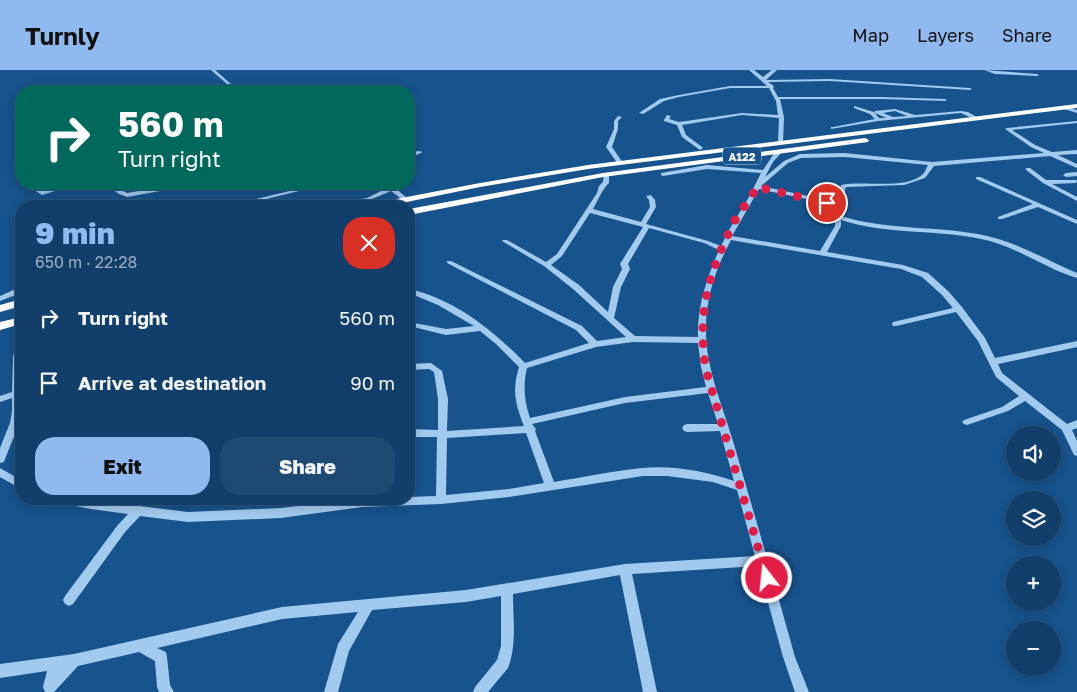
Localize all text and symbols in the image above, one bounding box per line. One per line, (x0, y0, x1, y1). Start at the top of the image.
text: Turnly (25, 21, 100, 50)
text: Map (852, 24, 889, 46)
text: Layers (917, 24, 974, 46)
text: Share (1002, 24, 1052, 46)
text: 560 m (118, 103, 224, 145)
icon: right (35, 105, 100, 170)
text: Turn right (118, 145, 221, 172)
road number: A122 (723, 148, 761, 164)
pin (806, 182, 848, 224)
icon: arrive (813, 189, 841, 217)
text: 9 min (35, 215, 115, 251)
button: close (343, 217, 395, 269)
text: 650 m · 22:28 (35, 252, 137, 272)
icon: right (35, 304, 63, 332)
text: Turn right (78, 306, 168, 329)
text: 560 m (339, 306, 395, 329)
icon: arrive (35, 369, 63, 397)
text: Arrive at destination (78, 371, 266, 394)
text: 90 m (350, 371, 395, 394)
map controls (1006, 426, 1061, 676)
button: sound (1006, 426, 1061, 481)
button: Exit (35, 437, 210, 495)
button: Share (220, 437, 395, 495)
button: layers (1006, 491, 1061, 546)
position arrow (740, 551, 792, 603)
button: + (1006, 556, 1061, 611)
button: − (1006, 621, 1061, 676)

